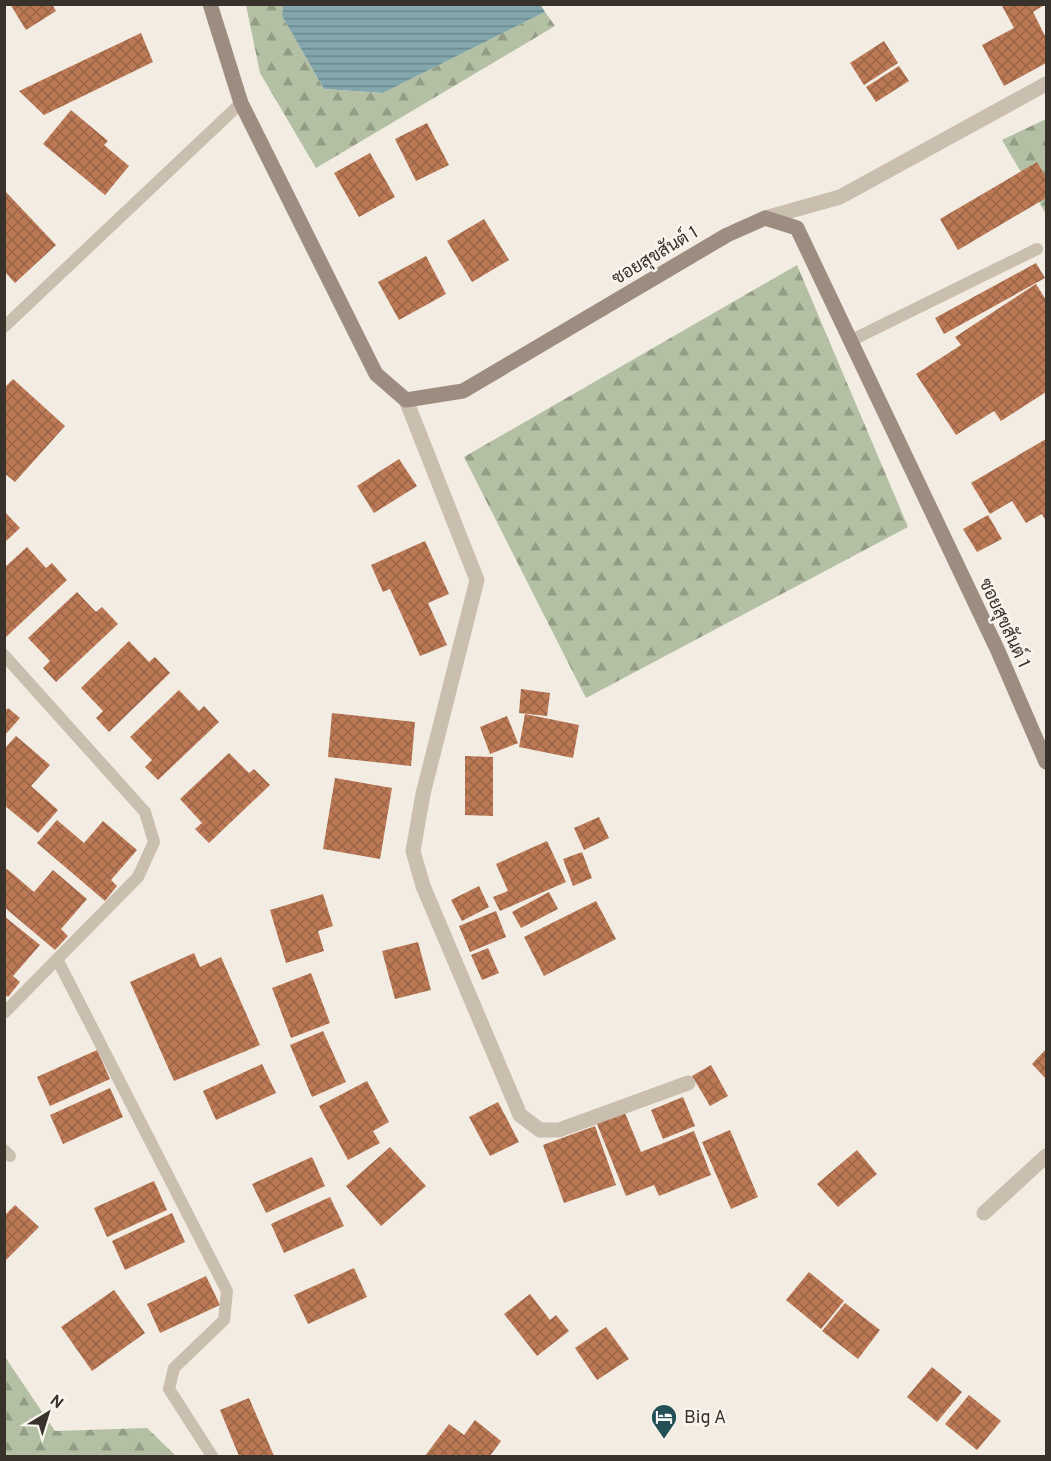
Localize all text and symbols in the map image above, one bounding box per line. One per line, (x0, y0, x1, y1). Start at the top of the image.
street label: ซอยสุขสันต์ 1 (607, 219, 703, 291)
street label: ซอยสุขสันต์ 1 (973, 574, 1037, 672)
north arrow (18, 1383, 78, 1443)
text: N (45, 1391, 67, 1414)
hotel icon: Big A (649, 1402, 679, 1440)
place label: Big A (684, 1407, 726, 1430)

